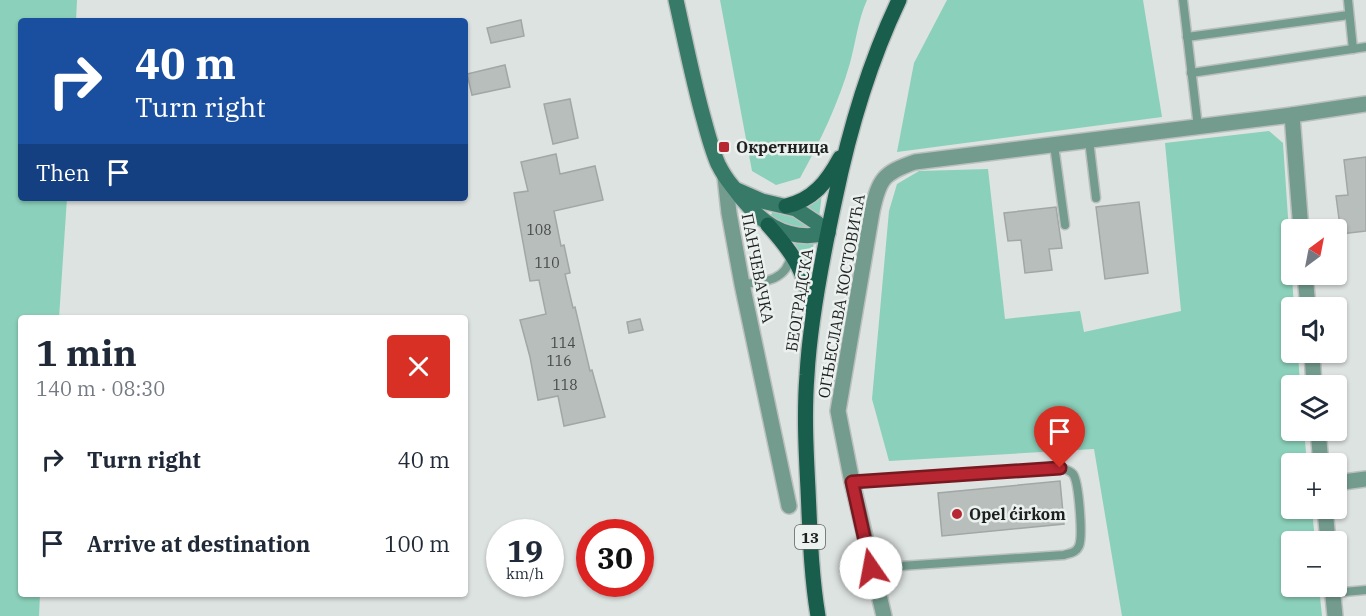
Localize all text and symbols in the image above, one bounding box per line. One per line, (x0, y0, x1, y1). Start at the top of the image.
text: 40 m (135, 36, 236, 91)
icon: right (36, 42, 114, 120)
text: Turn right (135, 89, 266, 124)
place label: Окретница (736, 137, 829, 157)
marker: Окретница (717, 140, 731, 154)
icon: arrive (102, 156, 135, 189)
text: Then (36, 158, 90, 187)
street label: ОГЊЕСЛАВА КОСТОВИЋА (813, 192, 869, 400)
street label: ПАНЧЕВАЧКА (738, 211, 778, 325)
north arrow (1281, 219, 1347, 285)
map controls (1281, 219, 1347, 597)
house number: 108 (526, 221, 552, 239)
street label: БЕОГРАДСКА (781, 247, 817, 353)
house number: 110 (534, 254, 560, 272)
button: sound (1281, 297, 1347, 363)
text: 1 min (36, 329, 137, 376)
house number: 114 (550, 334, 576, 352)
button: close (387, 335, 450, 398)
house number: 116 (546, 352, 572, 370)
text: 140 m · 08:30 (36, 375, 165, 402)
button: layers (1281, 375, 1347, 441)
house number: 118 (552, 376, 578, 394)
pin (1034, 406, 1085, 468)
icon: arrive (1043, 415, 1076, 448)
icon: right (36, 443, 69, 476)
text: Turn right (87, 445, 201, 474)
text: 40 m (398, 445, 450, 474)
button: + (1281, 453, 1347, 519)
place label: Opel ćirkom (969, 504, 1066, 524)
marker: Opel ćirkom (950, 507, 964, 521)
speed limit sign: 30 (576, 519, 654, 597)
road number: 13 (795, 525, 825, 549)
icon: arrive (36, 527, 69, 560)
text: Arrive at destination (87, 529, 310, 558)
text: 100 m (384, 529, 450, 558)
text: 19 (507, 531, 543, 570)
button: − (1281, 531, 1347, 597)
position arrow (839, 536, 903, 600)
text: km/h (506, 564, 544, 583)

